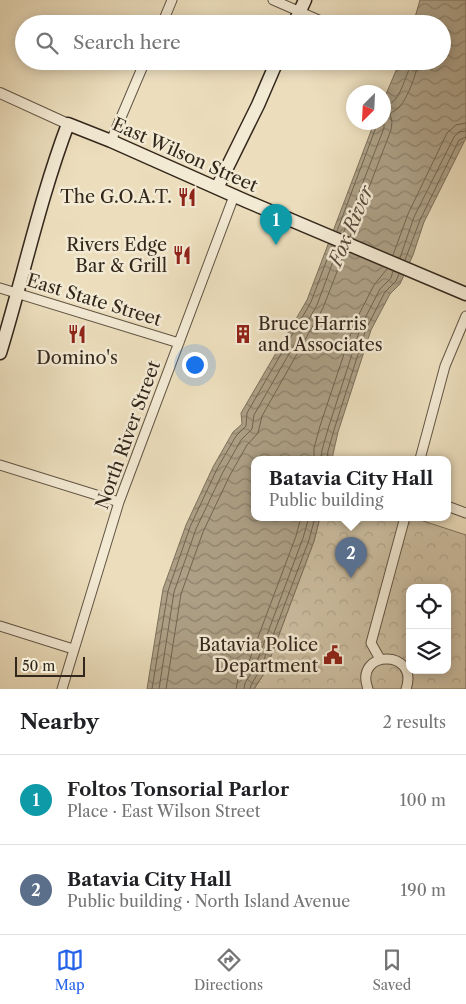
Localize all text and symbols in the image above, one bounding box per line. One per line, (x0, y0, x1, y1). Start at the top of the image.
search box (15, 15, 451, 70)
icon: search (33, 29, 61, 57)
text: Search here (73, 31, 181, 54)
north arrow (346, 85, 391, 130)
street label: East Wilson Street (109, 113, 262, 197)
water label: Fox River (323, 181, 379, 272)
place label: The G.O.A.T. (60, 186, 172, 208)
restaurant icon: The G.O.A.T. (176, 186, 198, 208)
pin: 1 (260, 204, 292, 245)
place label: Rivers Edge Bar & Grill (66, 234, 167, 277)
restaurant icon: Rivers Edge Bar & Grill (171, 244, 193, 266)
street label: East State Street (24, 269, 165, 331)
place label: Bruce Harris and Associates (258, 313, 383, 356)
restaurant icon: Domino's (66, 323, 88, 345)
building icon: Bruce Harris and Associates (232, 323, 254, 345)
place label: Domino's (36, 347, 118, 369)
your location (182, 352, 208, 378)
street label: North River Street (91, 357, 165, 512)
popup (251, 456, 451, 521)
text: Batavia City Hall (269, 467, 433, 490)
text: Public building (269, 490, 383, 510)
pin: 2 (335, 537, 367, 578)
map controls (406, 584, 451, 674)
button: locate (406, 584, 451, 629)
button: layers (406, 629, 451, 674)
place label: Batavia Police Department (198, 634, 319, 677)
public building icon: Batavia Police Department (322, 644, 344, 666)
scale bar (15, 654, 85, 677)
text: 50 m (22, 657, 55, 675)
text: Nearby (20, 709, 99, 734)
text: 2 results (383, 712, 446, 732)
text: Foltos Tonsorial Parlor (67, 778, 289, 801)
text: 1 (32, 790, 40, 810)
text: 100 m (400, 790, 446, 810)
text: Place · East Wilson Street (67, 801, 260, 821)
text: Batavia City Hall (67, 868, 231, 891)
text: 2 (31, 880, 41, 900)
text: 190 m (401, 880, 446, 900)
text: Public building · North Island Avenue (67, 891, 350, 911)
tab: Map (55, 946, 85, 994)
tab: Directions (194, 946, 263, 994)
tab: Saved (372, 946, 411, 994)

